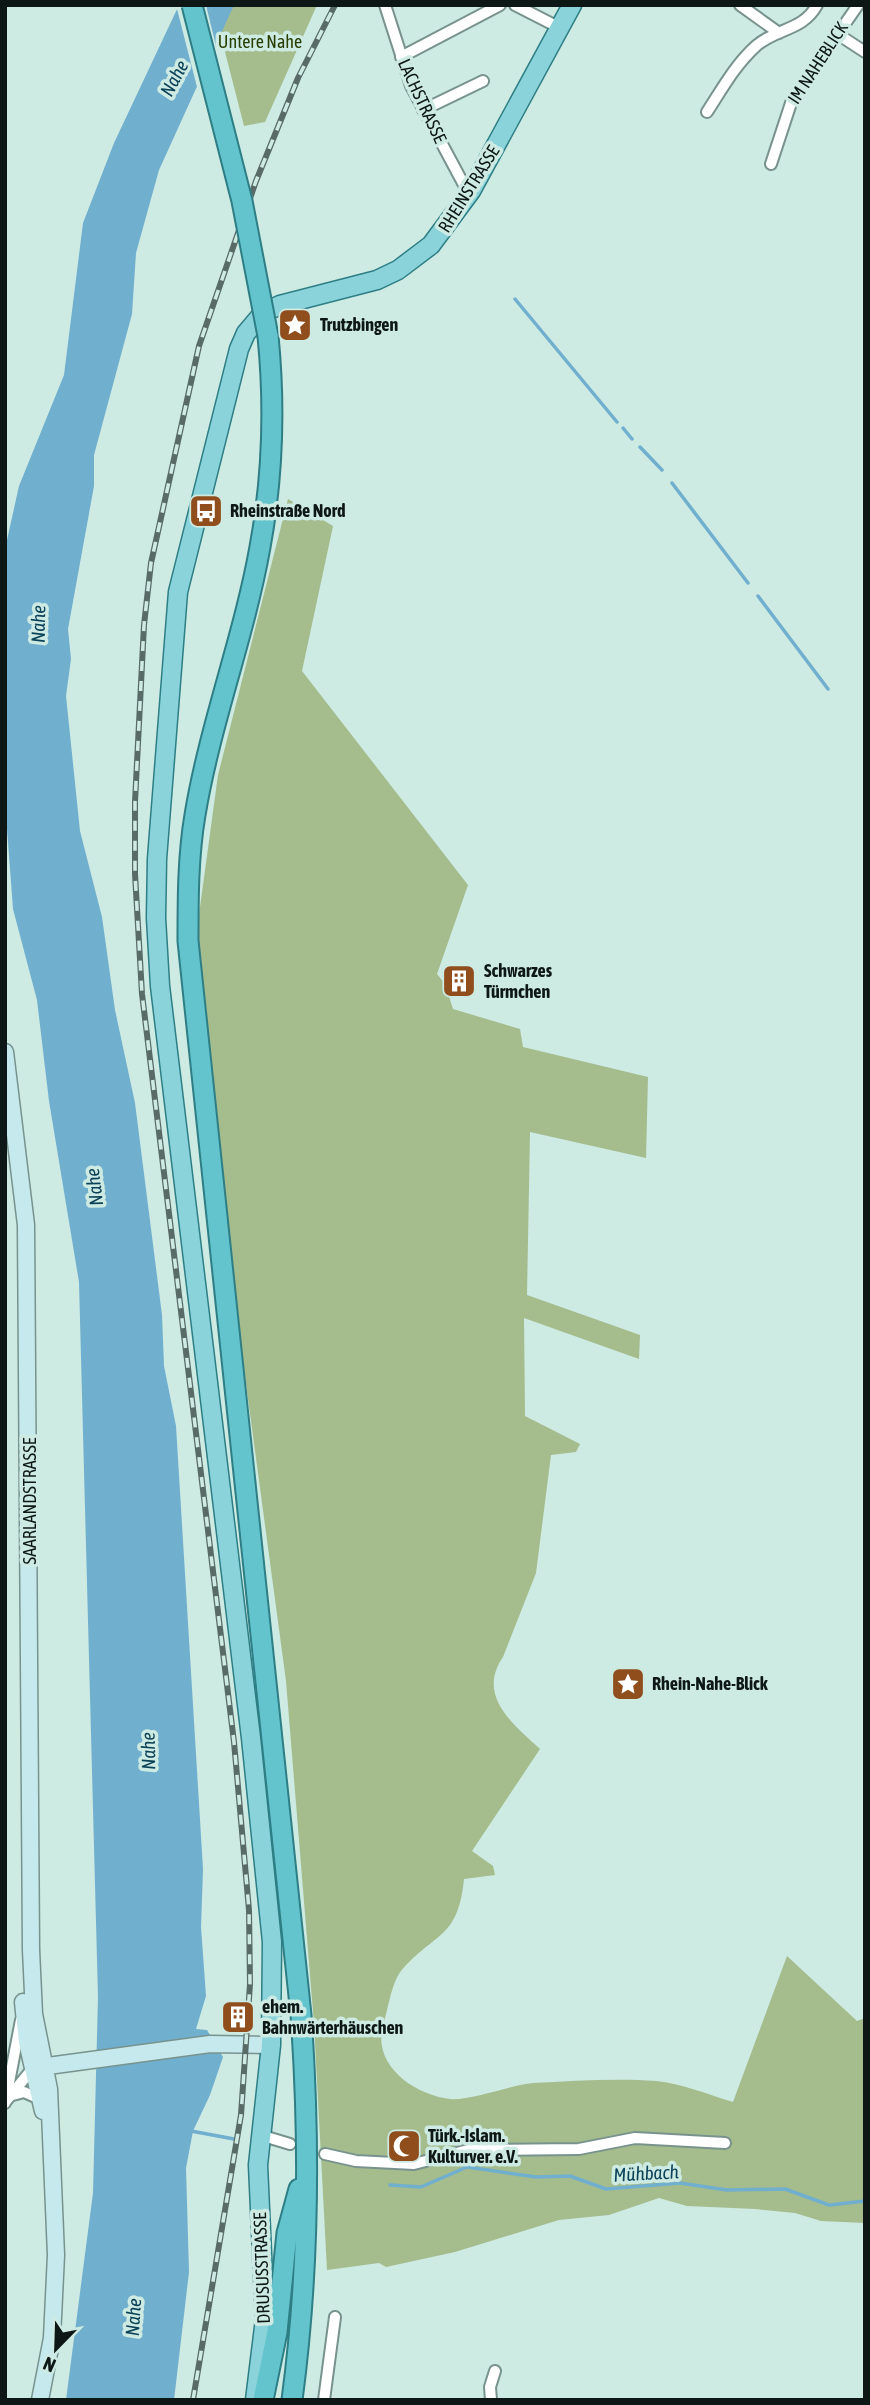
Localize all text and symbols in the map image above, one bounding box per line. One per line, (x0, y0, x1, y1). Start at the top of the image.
street label: IM NAHEBLICK (783, 18, 852, 108)
park label: Untere Nahe (218, 31, 302, 52)
street label: LACHSTRASSE (394, 55, 451, 146)
water label: Nahe (155, 56, 193, 100)
street label: RHEINSTRASSE (434, 141, 504, 236)
place icon: Trutzbingen (276, 306, 314, 344)
place label: Trutzbingen (320, 314, 398, 335)
bus stop icon: Rheinstraße Nord (187, 492, 225, 530)
place label: Rheinstraße Nord (230, 500, 346, 521)
water label: Nahe (27, 605, 49, 643)
place label: Schwarzes Türmchen (484, 960, 553, 1002)
building icon: Schwarzes Türmchen (440, 962, 478, 1000)
water label: Nahe (81, 1167, 107, 1207)
street label: SAARLANDSTRASSE (19, 1437, 40, 1564)
place icon: Rhein-Nahe-Blick (609, 1665, 647, 1703)
place label: Rhein-Nahe-Blick (652, 1673, 769, 1694)
water label: Nahe (137, 1732, 159, 1770)
place label: ehem. Bahnwärterhäuschen (262, 1996, 404, 2038)
building icon: ehem. Bahnwärterhäuschen (219, 1998, 257, 2036)
place label: Türk.-Islam. Kulturver. e.V. (428, 2125, 518, 2167)
mosque icon: Türk.-Islam. Kulturver. e.V. (385, 2127, 423, 2165)
water label: Mühbach (613, 2160, 679, 2186)
street label: DRUSUSSTRASSE (249, 2212, 274, 2324)
water label: Nahe (121, 2297, 145, 2337)
north arrow (21, 2314, 91, 2384)
text: N (40, 2352, 59, 2377)

